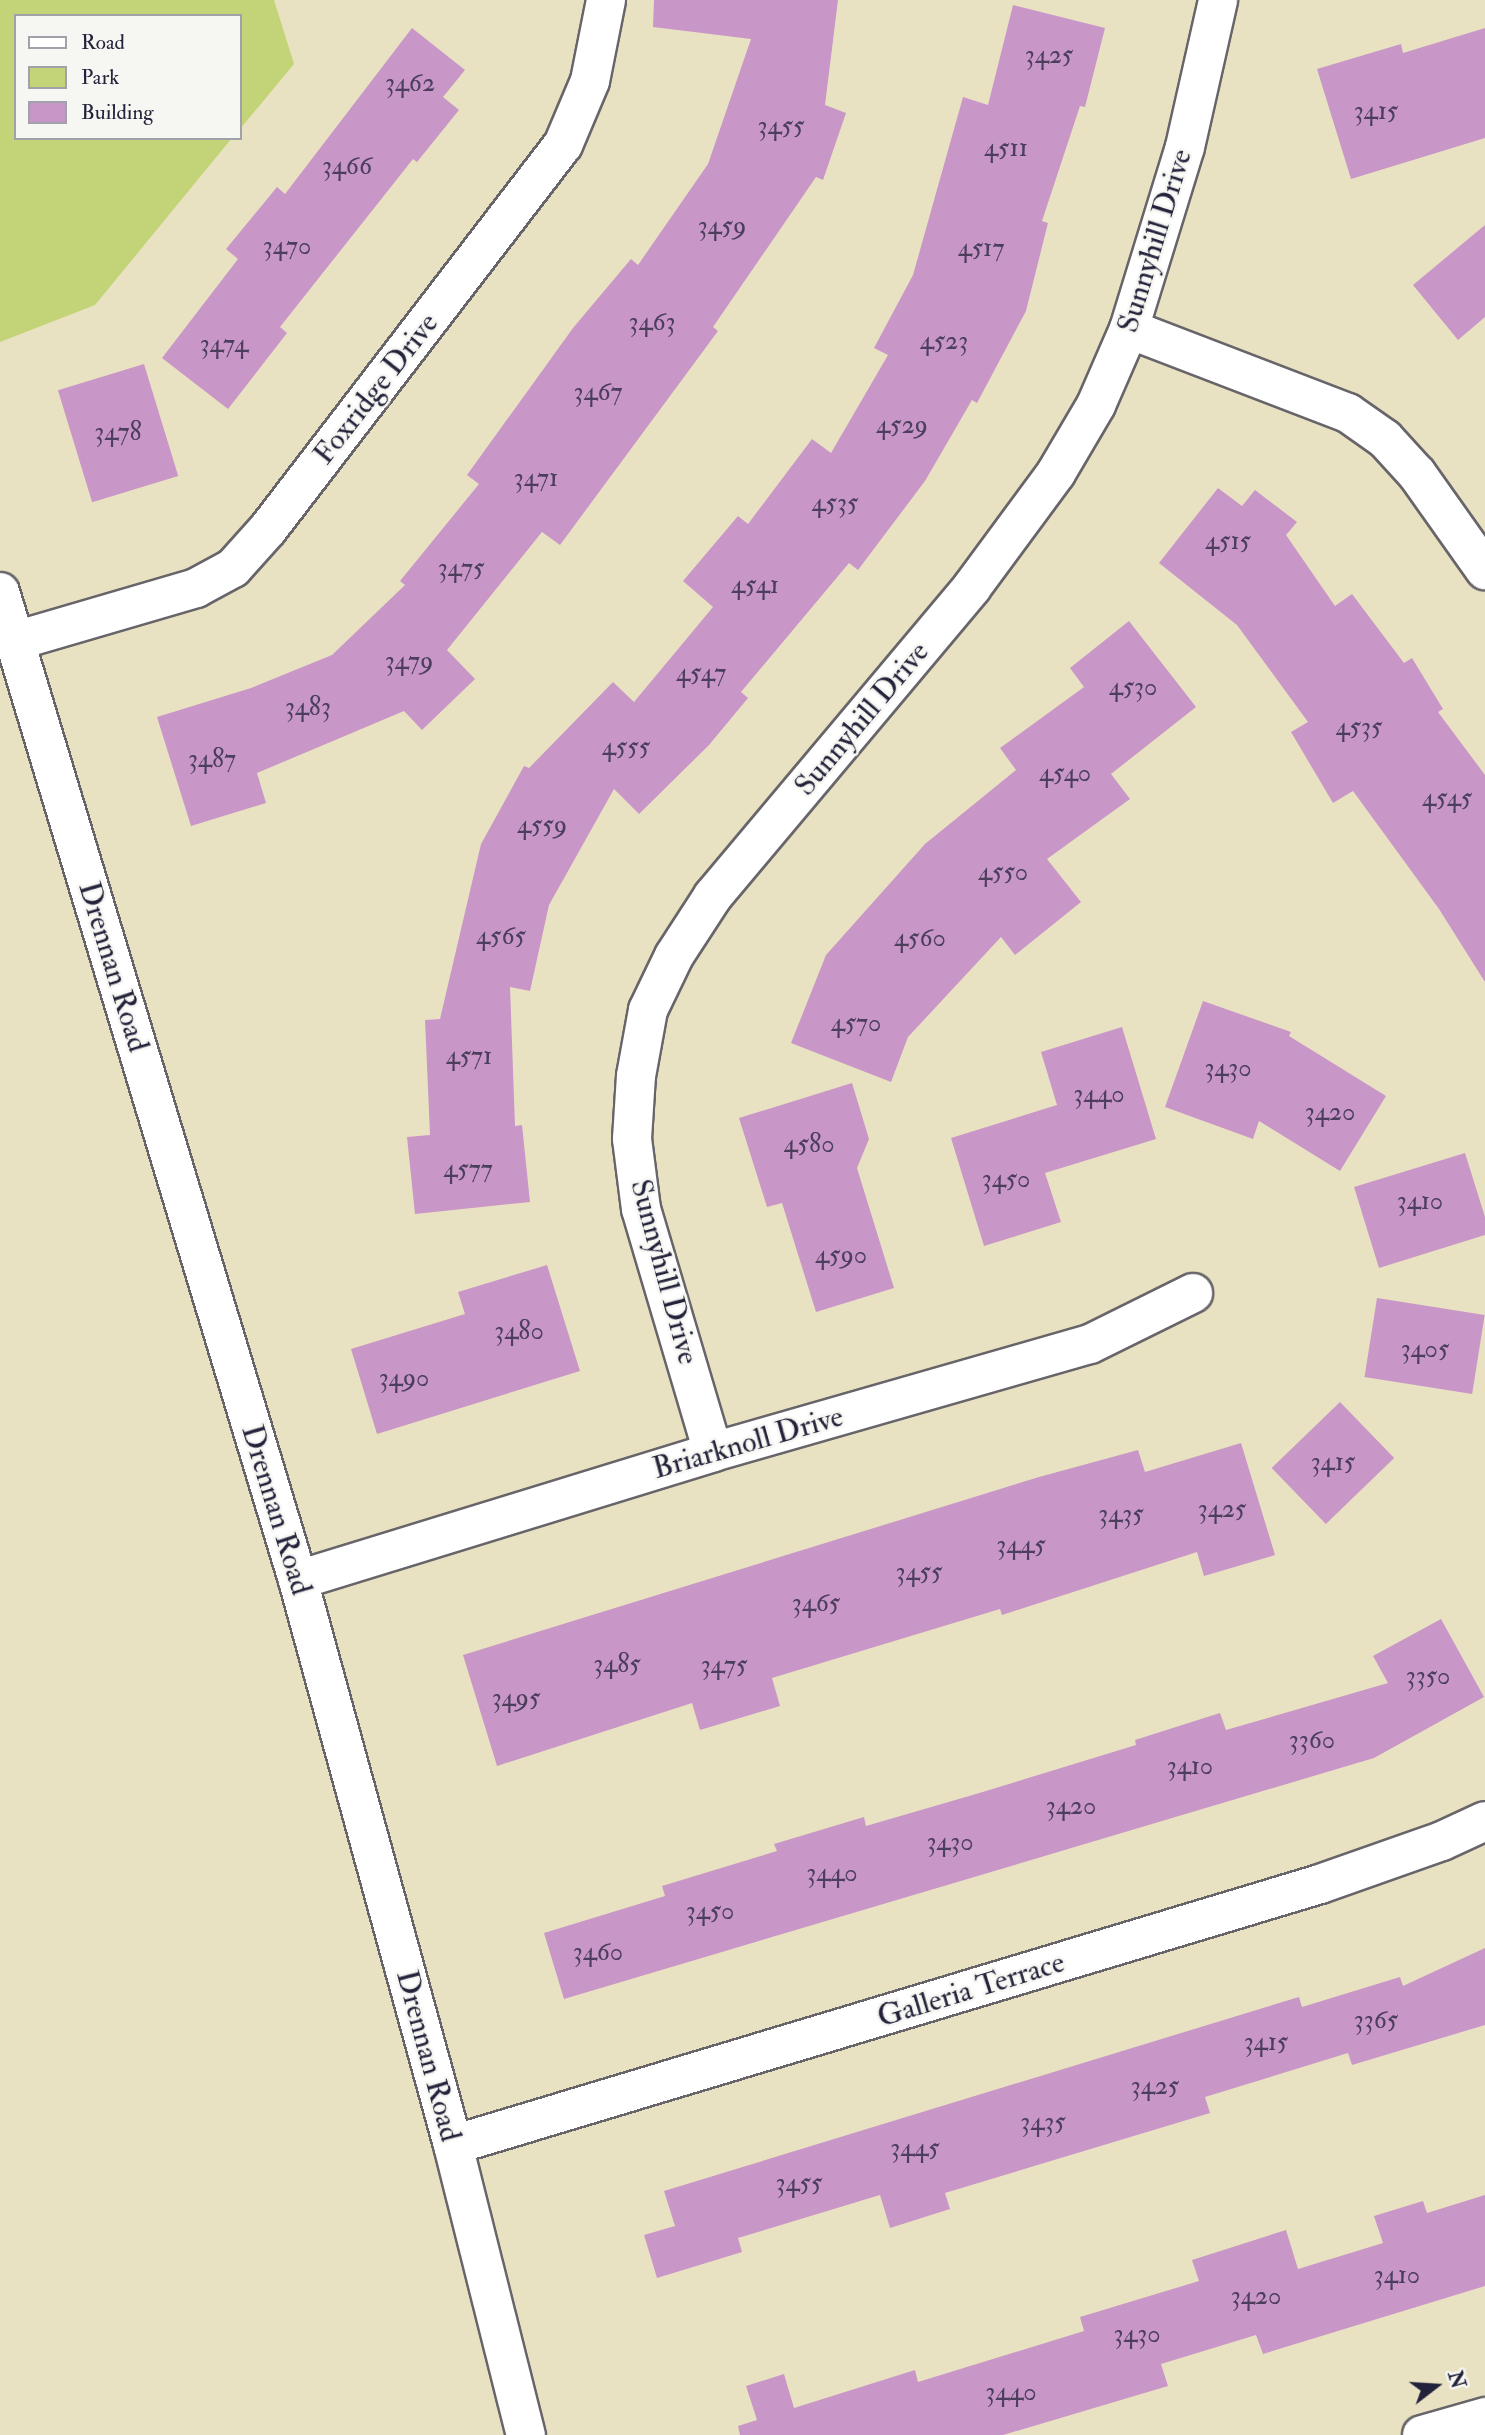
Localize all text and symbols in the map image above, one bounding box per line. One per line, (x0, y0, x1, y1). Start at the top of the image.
legend (14, 14, 242, 140)
text: Road (81, 29, 125, 56)
house number: 3425 (1025, 40, 1073, 72)
text: Park (81, 64, 119, 91)
house number: 3462 (385, 68, 435, 100)
house number: 3415 (1354, 96, 1398, 128)
text: Building (81, 99, 154, 126)
house number: 3455 (758, 111, 804, 143)
house number: 4511 (984, 133, 1028, 165)
street label: Sunnyhill Drive (1110, 145, 1200, 337)
house number: 3466 (322, 151, 372, 183)
house number: 3459 (698, 211, 746, 243)
house number: 3470 (263, 231, 311, 263)
house number: 4517 (958, 233, 1004, 265)
street label: Foxridge Drive (306, 306, 446, 472)
house number: 3463 (629, 307, 675, 339)
house number: 4523 (920, 326, 968, 358)
house number: 3474 (200, 329, 248, 361)
house number: 3467 (574, 377, 622, 409)
house number: 4529 (876, 410, 928, 442)
house number: 3478 (94, 417, 142, 449)
house number: 3471 (514, 463, 558, 495)
house number: 4535 (812, 488, 858, 520)
house number: 4515 (1205, 526, 1251, 558)
house number: 3475 (438, 553, 484, 585)
house number: 4541 (731, 570, 779, 602)
street label: Sunnyhill Drive (787, 635, 937, 803)
house number: 3479 (385, 646, 433, 678)
house number: 4547 (676, 658, 726, 690)
house number: 4530 (1109, 672, 1157, 704)
house number: 3483 (285, 692, 331, 724)
house number: 4535 (1336, 712, 1382, 744)
house number: 4555 (602, 732, 650, 764)
house number: 3487 (188, 744, 236, 776)
house number: 4540 (1039, 758, 1091, 790)
house number: 4545 (1422, 783, 1472, 815)
house number: 4559 (517, 810, 567, 842)
house number: 4550 (978, 857, 1028, 889)
street label: Drennan Road (70, 878, 156, 1056)
house number: 4565 (476, 921, 526, 953)
house number: 4560 (894, 923, 946, 955)
house number: 4570 (831, 1008, 881, 1040)
house number: 4571 (446, 1041, 492, 1073)
house number: 3430 (1204, 1053, 1252, 1085)
house number: 3440 (1073, 1079, 1125, 1111)
house number: 3420 (1305, 1097, 1355, 1129)
house number: 4580 (784, 1129, 834, 1161)
house number: 4577 (443, 1154, 493, 1186)
house number: 3450 (982, 1164, 1030, 1196)
street label: Sunnyhill Drive (622, 1176, 706, 1368)
house number: 3410 (1397, 1186, 1443, 1218)
house number: 4590 (815, 1240, 867, 1272)
house number: 3480 (494, 1316, 544, 1348)
house number: 3405 (1401, 1334, 1449, 1366)
house number: 3490 (379, 1363, 429, 1395)
street label: Briarknoll Drive (649, 1399, 847, 1487)
street label: Drennan Road (233, 1421, 319, 1599)
house number: 3415 (1311, 1447, 1355, 1479)
house number: 3425 (1198, 1494, 1246, 1526)
house number: 3435 (1098, 1499, 1144, 1531)
house number: 3445 (996, 1530, 1046, 1562)
house number: 3455 (896, 1557, 942, 1589)
house number: 3465 (792, 1588, 840, 1620)
house number: 3485 (593, 1649, 641, 1681)
house number: 3475 (701, 1650, 747, 1682)
house number: 3350 (1406, 1661, 1450, 1693)
house number: 3495 (492, 1683, 540, 1715)
house number: 3360 (1289, 1725, 1335, 1757)
house number: 3410 (1167, 1751, 1213, 1783)
house number: 3420 (1046, 1791, 1096, 1823)
house number: 3430 (926, 1827, 974, 1859)
house number: 3440 (806, 1858, 858, 1890)
house number: 3450 (686, 1896, 734, 1928)
house number: 3460 (573, 1937, 623, 1969)
street label: Galleria Terrace (873, 1945, 1069, 2035)
street label: Drennan Road (388, 1966, 468, 2146)
house number: 3365 (1354, 2005, 1398, 2037)
house number: 3415 (1244, 2027, 1288, 2059)
house number: 3425 (1131, 2071, 1179, 2103)
house number: 3435 (1020, 2107, 1066, 2139)
house number: 3445 (890, 2133, 940, 2165)
house number: 3455 (776, 2168, 822, 2200)
house number: 3410 (1374, 2260, 1420, 2292)
house number: 3420 (1231, 2281, 1281, 2313)
house number: 3430 (1113, 2319, 1161, 2351)
north arrow (1401, 2351, 1471, 2421)
text: N (1442, 2368, 1470, 2391)
house number: 3440 (985, 2377, 1037, 2409)

